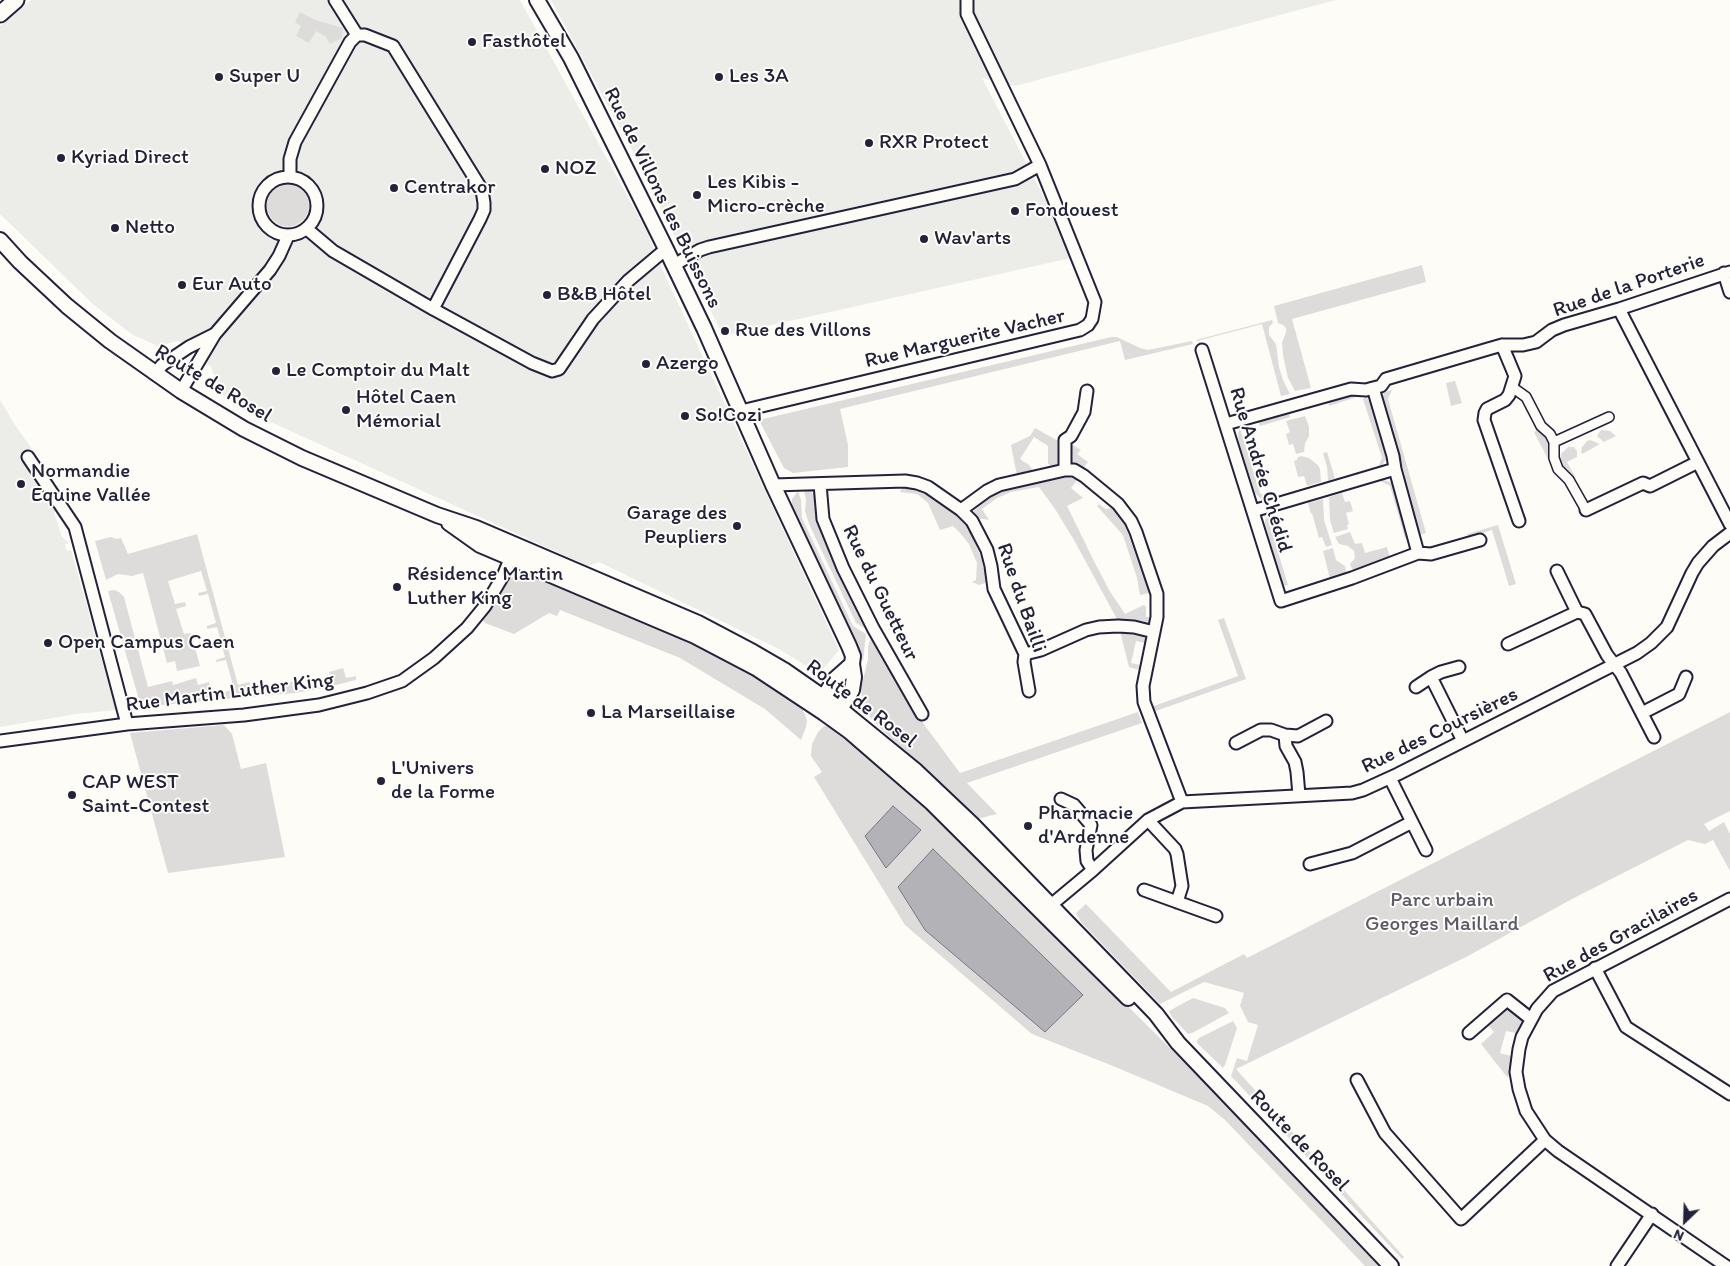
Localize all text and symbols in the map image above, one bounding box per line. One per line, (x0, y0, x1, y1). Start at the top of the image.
place label: Fasthôtel (482, 29, 566, 55)
marker: Fasthôtel (466, 36, 478, 48)
place label: Super U (229, 64, 300, 90)
place label: Les 3A (729, 64, 789, 90)
marker: Super U (213, 71, 225, 83)
marker: Les 3A (713, 71, 725, 83)
street label: Rue de Villons les Buissons (597, 83, 727, 313)
place label: RXR Protect (879, 130, 989, 156)
marker: RXR Protect (863, 137, 875, 149)
place label: Kyriad Direct (71, 145, 189, 171)
marker: Kyriad Direct (55, 152, 67, 164)
place label: NOZ (555, 156, 596, 182)
marker: NOZ (539, 163, 551, 175)
place label: Les Kibis - Micro-crèche (707, 170, 825, 220)
place label: Centrakor (404, 175, 495, 201)
marker: Centrakor (388, 182, 400, 194)
marker: Les Kibis - Micro-crèche (691, 189, 703, 201)
place label: Fondouest (1025, 198, 1119, 224)
marker: Fondouest (1009, 205, 1021, 217)
place label: Netto (125, 215, 175, 241)
marker: Netto (109, 222, 121, 234)
place label: Wav'arts (934, 226, 1011, 252)
marker: Wav'arts (918, 233, 930, 245)
street label: Rue de la Porterie (1550, 248, 1708, 324)
place label: Eur Auto (192, 272, 272, 298)
marker: Eur Auto (176, 279, 188, 291)
place label: B&B Hôtel (557, 282, 651, 308)
marker: B&B Hôtel (541, 289, 553, 301)
street label: Rue Marguerite Vacher (862, 304, 1068, 374)
place label: Rue des Villons (735, 318, 871, 344)
marker: Rue des Villons (719, 325, 731, 337)
street label: Route de Rosel (150, 339, 276, 429)
place label: Azergo (656, 351, 719, 377)
place label: Le Comptoir du Malt (286, 358, 470, 384)
marker: Azergo (640, 358, 652, 370)
marker: Le Comptoir du Malt (270, 365, 282, 377)
street label: Rue Andrée Chédid (1223, 384, 1297, 556)
place label: Hôtel Caen Mémorial (356, 385, 456, 435)
place label: So!Cozi (695, 403, 762, 429)
marker: Hôtel Caen Mémorial (340, 404, 352, 416)
marker: So!Cozi (679, 410, 691, 422)
place label: Normandie Equine Vallée (31, 459, 151, 509)
marker: Normandie Equine Vallée (15, 478, 27, 490)
place label: Garage des Peupliers (627, 501, 727, 551)
marker: Garage des Peupliers (731, 520, 743, 532)
street label: Rue du Guetteur (836, 521, 924, 665)
street label: Rue du Bailli (991, 540, 1051, 656)
place label: Résidence Martin Luther King (407, 562, 563, 612)
marker: Résidence Martin Luther King (391, 581, 403, 593)
place label: Open Campus Caen (58, 630, 235, 656)
marker: Open Campus Caen (42, 637, 54, 649)
street label: Route de Rosel (801, 654, 921, 754)
street label: Rue Martin Luther King (124, 668, 336, 718)
street label: Rue des Coursières (1358, 682, 1522, 780)
place label: La Marseillaise (601, 700, 735, 726)
marker: La Marseillaise (585, 707, 597, 719)
place label: L'Univers de la Forme (391, 756, 495, 806)
place label: CAP WEST Saint-Contest (82, 770, 209, 820)
marker: L'Univers de la Forme (375, 775, 387, 787)
marker: CAP WEST Saint-Contest (66, 789, 78, 801)
place label: Pharmacie d'Ardenne (1038, 801, 1133, 851)
marker: Pharmacie d'Ardenne (1022, 820, 1034, 832)
street label: Rue des Gracilaires (1539, 883, 1703, 989)
park label: Parc urbain Georges Maillard (1365, 888, 1519, 938)
street label: Route de Rosel (1244, 1085, 1354, 1197)
north arrow (1660, 1196, 1710, 1246)
text: N (1671, 1225, 1686, 1245)

